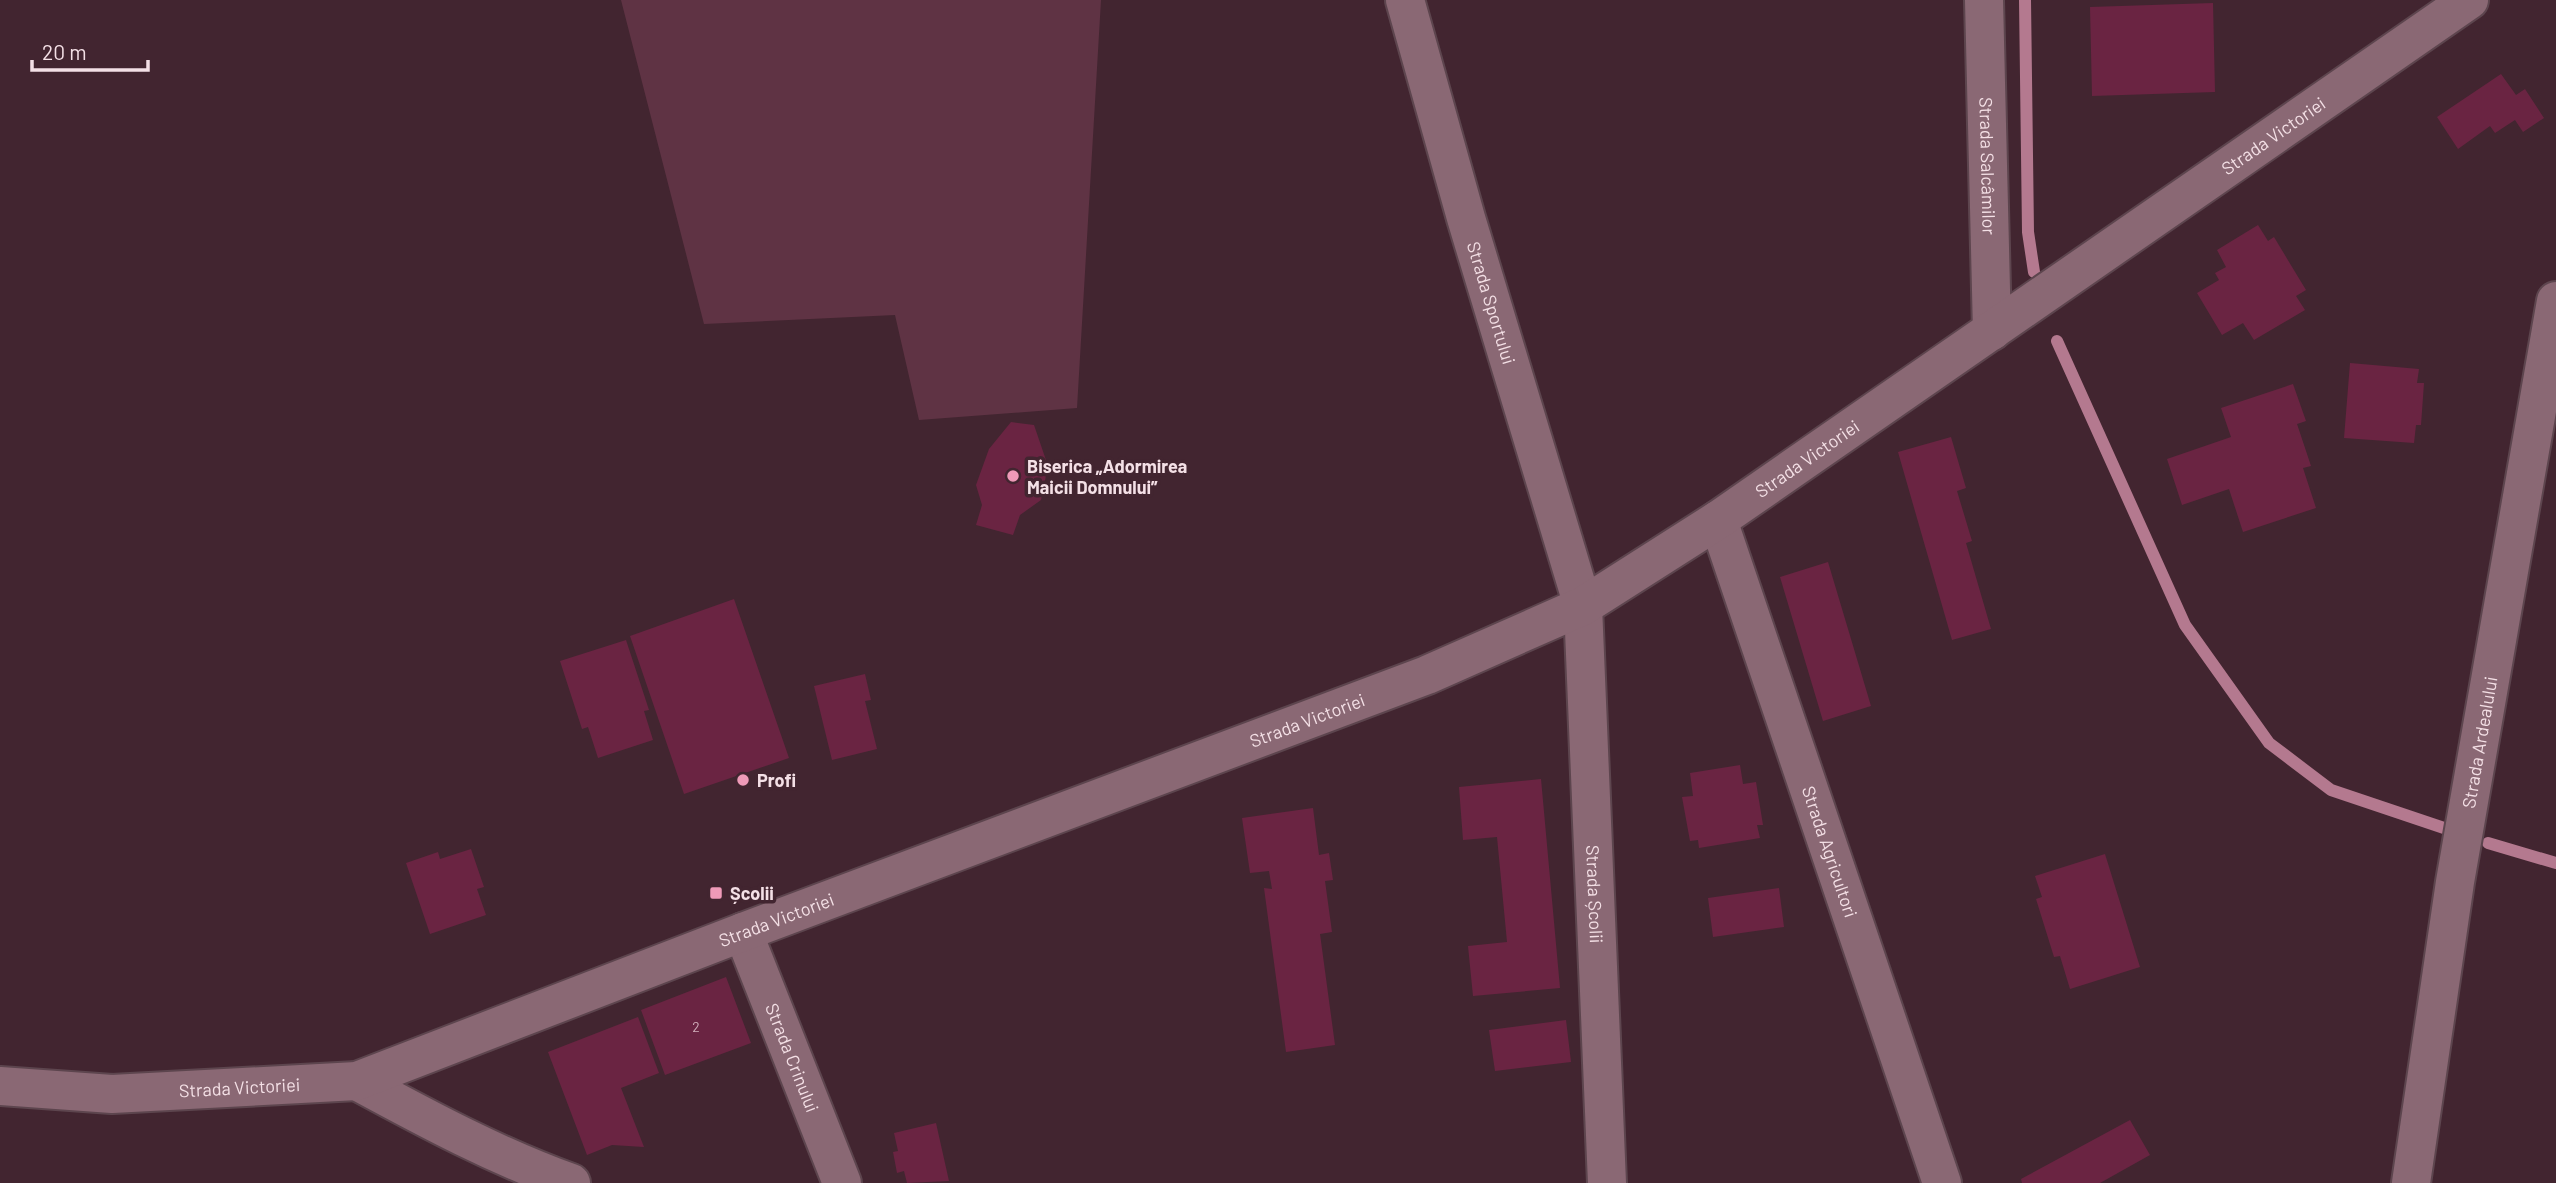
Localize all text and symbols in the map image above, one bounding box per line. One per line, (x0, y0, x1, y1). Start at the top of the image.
scale bar (32, 28, 147, 72)
text: 20 m (42, 39, 87, 64)
street label: Strada Victoriei (2217, 92, 2329, 179)
street label: Strada Salcâmilor (1975, 97, 2001, 236)
street label: Strada Sportului (1463, 239, 1520, 367)
street label: Strada Victoriei (1751, 415, 1863, 502)
place label: Biserica „Adormirea Maicii Domnului” (1027, 455, 1187, 498)
marker: Biserica „Adormirea Maicii Domnului” (1005, 468, 1021, 484)
street label: Strada Ardealului (2457, 675, 2502, 810)
street label: Strada Victoriei (1246, 688, 1368, 752)
place label: Profi (757, 769, 796, 791)
marker: Profi (735, 772, 751, 788)
street label: Strada Agricultori (1798, 783, 1862, 920)
street label: Strada Școlii (1582, 844, 1608, 944)
place label: Școlii (730, 882, 774, 904)
marker: Școlii (708, 885, 724, 901)
street label: Strada Victoriei (716, 888, 837, 951)
street label: Strada Crinului (761, 1000, 824, 1115)
house number: 2 (692, 1018, 700, 1035)
street label: Strada Victoriei (178, 1073, 301, 1101)

